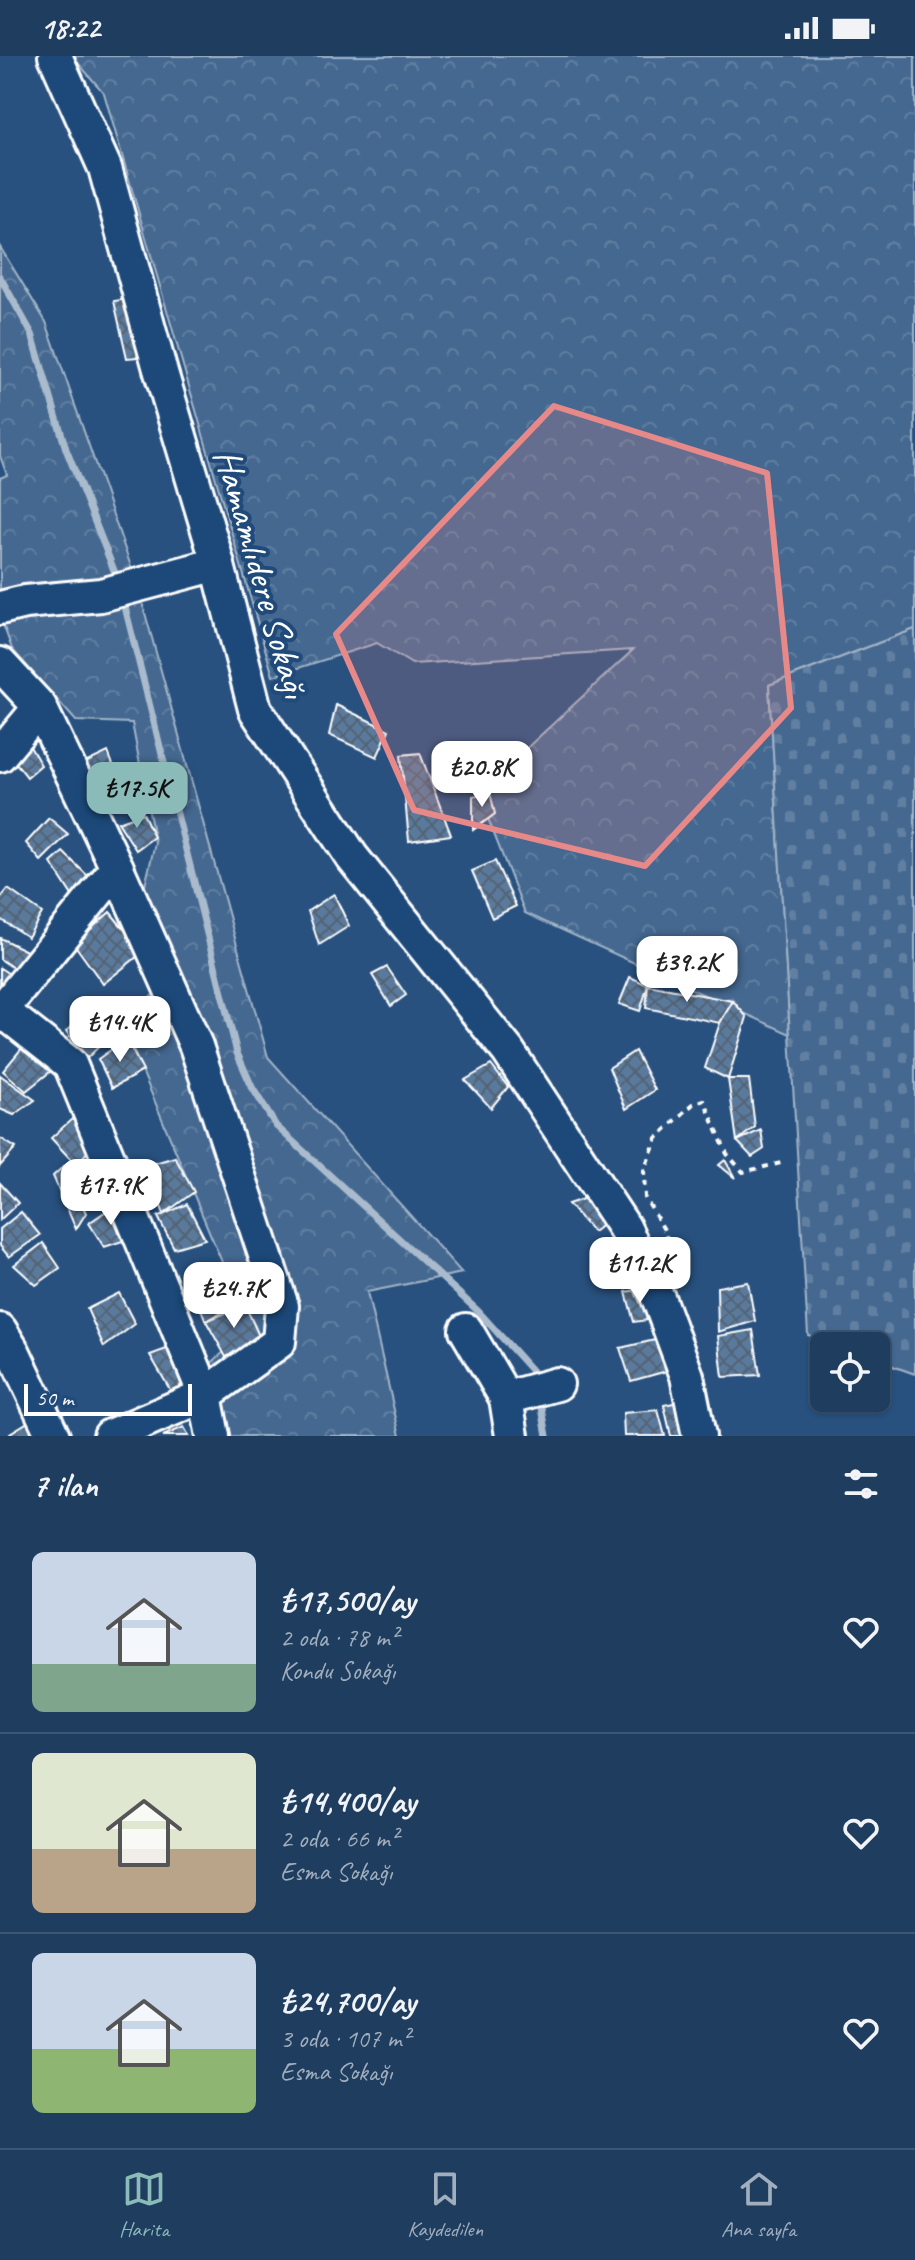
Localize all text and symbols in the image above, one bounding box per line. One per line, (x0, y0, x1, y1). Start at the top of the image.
text: 18:22 (40, 9, 100, 47)
street label: Hamamlıdere Sokağı (204, 443, 320, 705)
pin: ₺20.8K (417, 741, 547, 809)
text: ₺20.8K (449, 750, 515, 783)
pin: ₺17.5K (72, 762, 202, 830)
text: ₺17.5K (105, 771, 169, 804)
pin: ₺39.2K (622, 936, 752, 1004)
text: ₺39.2K (655, 945, 719, 978)
pin: ₺14.4K (55, 996, 185, 1064)
text: ₺14.4K (87, 1005, 153, 1038)
pin: ₺17.9K (46, 1159, 176, 1227)
text: ₺17.9K (79, 1168, 143, 1201)
pin: ₺11.2K (575, 1237, 705, 1305)
text: ₺11.2K (607, 1246, 673, 1279)
pin: ₺24.7K (169, 1262, 299, 1330)
text: ₺24.7K (201, 1271, 267, 1304)
map controls (810, 1332, 890, 1412)
button: locate (810, 1332, 890, 1412)
scale bar (24, 1380, 192, 1416)
text: 50 m (36, 1384, 73, 1412)
icon: filters (839, 1462, 883, 1506)
text: 7 ilan (32, 1463, 98, 1506)
text: ₺17,500/ay (280, 1578, 415, 1621)
icon: home (96, 1584, 192, 1680)
icon: heart (839, 1610, 883, 1654)
text: 2 oda · 78 m² (280, 1621, 398, 1654)
text: Kondu Sokağı (280, 1654, 395, 1687)
text: ₺14,400/ay (280, 1779, 416, 1822)
icon: home (96, 1785, 192, 1881)
icon: heart (839, 1811, 883, 1855)
text: 2 oda · 66 m² (280, 1822, 398, 1855)
text: Esma Sokağı (280, 1855, 392, 1888)
text: ₺24,700/ay (280, 1979, 416, 2022)
icon: home (96, 1985, 192, 2081)
icon: heart (839, 2011, 883, 2055)
text: 3 oda · 107 m² (280, 2022, 410, 2055)
text: Esma Sokağı (280, 2055, 392, 2088)
tab: Harita (119, 2167, 169, 2243)
tab: Kaydedilen (407, 2167, 483, 2243)
tab: Ana sayfa (721, 2167, 796, 2243)

